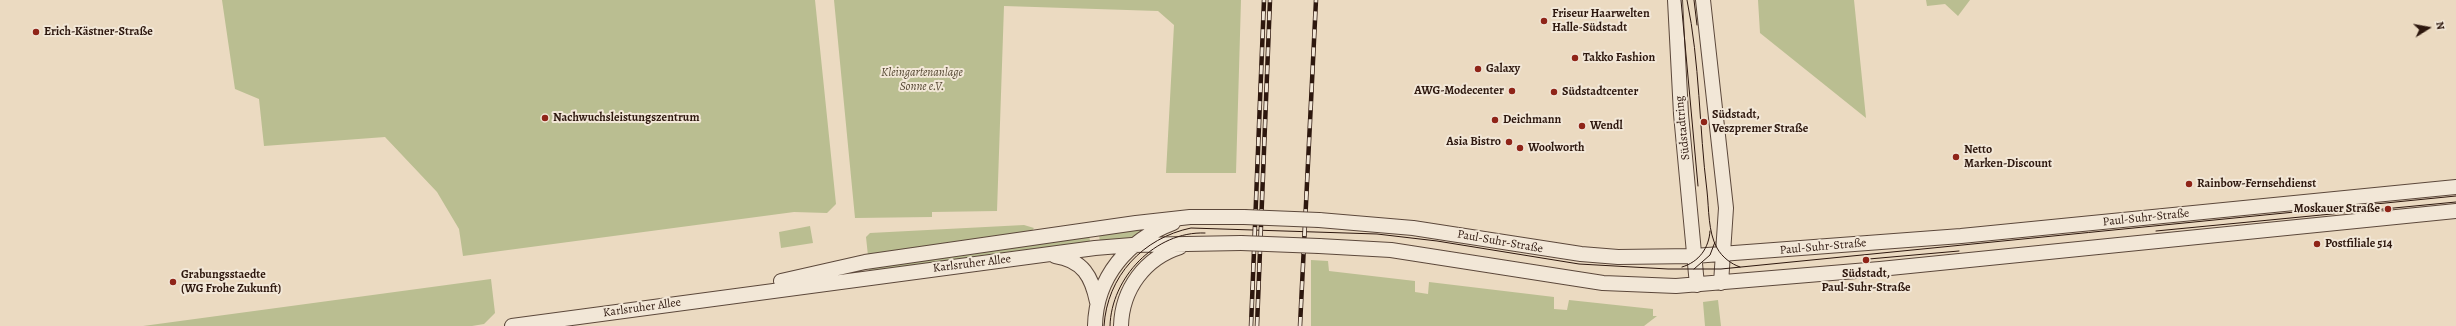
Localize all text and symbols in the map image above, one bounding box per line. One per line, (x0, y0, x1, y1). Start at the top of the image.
place label: Friseur Haarwelten Halle-Südstadt (1552, 7, 1650, 35)
north arrow (2408, 8, 2448, 48)
marker: Friseur Haarwelten Halle-Südstadt (1539, 16, 1549, 26)
text: N (2432, 20, 2448, 31)
place label: Erich-Kästner-Straße (44, 25, 153, 39)
marker: Erich-Kästner-Straße (31, 27, 41, 37)
place label: Takko Fashion (1583, 51, 1655, 65)
marker: Takko Fashion (1570, 53, 1580, 63)
place label: Galaxy (1486, 62, 1520, 76)
marker: Galaxy (1473, 64, 1483, 74)
park label: Kleingartenanlage Sonne e.V. (881, 66, 963, 94)
place label: AWG-Modecenter (1414, 84, 1504, 98)
place label: Südstadtcenter (1562, 85, 1638, 99)
marker: AWG-Modecenter (1507, 86, 1517, 96)
marker: Südstadtcenter (1549, 87, 1559, 97)
street label: Südstadtring (1672, 95, 1694, 161)
place label: Südstadt, Veszpremer Straße (1712, 108, 1808, 136)
place label: Nachwuchsleistungszentrum (553, 111, 699, 125)
marker: Nachwuchsleistungszentrum (540, 113, 550, 123)
place label: Deichmann (1503, 113, 1561, 127)
marker: Deichmann (1490, 115, 1500, 125)
marker: Südstadt, Veszpremer Straße (1699, 117, 1709, 127)
place label: Wendl (1590, 119, 1623, 133)
marker: Wendl (1577, 121, 1587, 131)
place label: Asia Bistro (1446, 135, 1501, 149)
marker: Asia Bistro (1504, 137, 1514, 147)
place label: Woolworth (1528, 141, 1585, 155)
marker: Woolworth (1515, 143, 1525, 153)
place label: Netto Marken-Discount (1964, 143, 2052, 171)
marker: Netto Marken-Discount (1951, 152, 1961, 162)
place label: Rainbow-Fernsehdienst (2197, 177, 2316, 191)
marker: Rainbow-Fernsehdienst (2184, 179, 2194, 189)
place label: Moskauer Straße (2294, 202, 2380, 216)
marker: Moskauer Straße (2383, 204, 2393, 214)
street label: Paul-Suhr-Straße (2102, 206, 2190, 230)
street label: Paul-Suhr-Straße (1456, 227, 1544, 257)
street label: Paul-Suhr-Straße (1779, 236, 1867, 258)
place label: Postfiliale 514 (2325, 237, 2392, 251)
marker: Postfiliale 514 (2312, 239, 2322, 249)
street label: Karlsruher Allee (932, 252, 1012, 276)
marker: Südstadt, Paul-Suhr-Straße (1861, 255, 1871, 265)
place label: Südstadt, Paul-Suhr-Straße (1821, 267, 1911, 295)
place label: Grabungsstaedte (WG Frohe Zukunft) (181, 268, 281, 296)
marker: Grabungsstaedte (WG Frohe Zukunft) (168, 277, 178, 287)
street label: Karlsruher Allee (602, 295, 682, 321)

